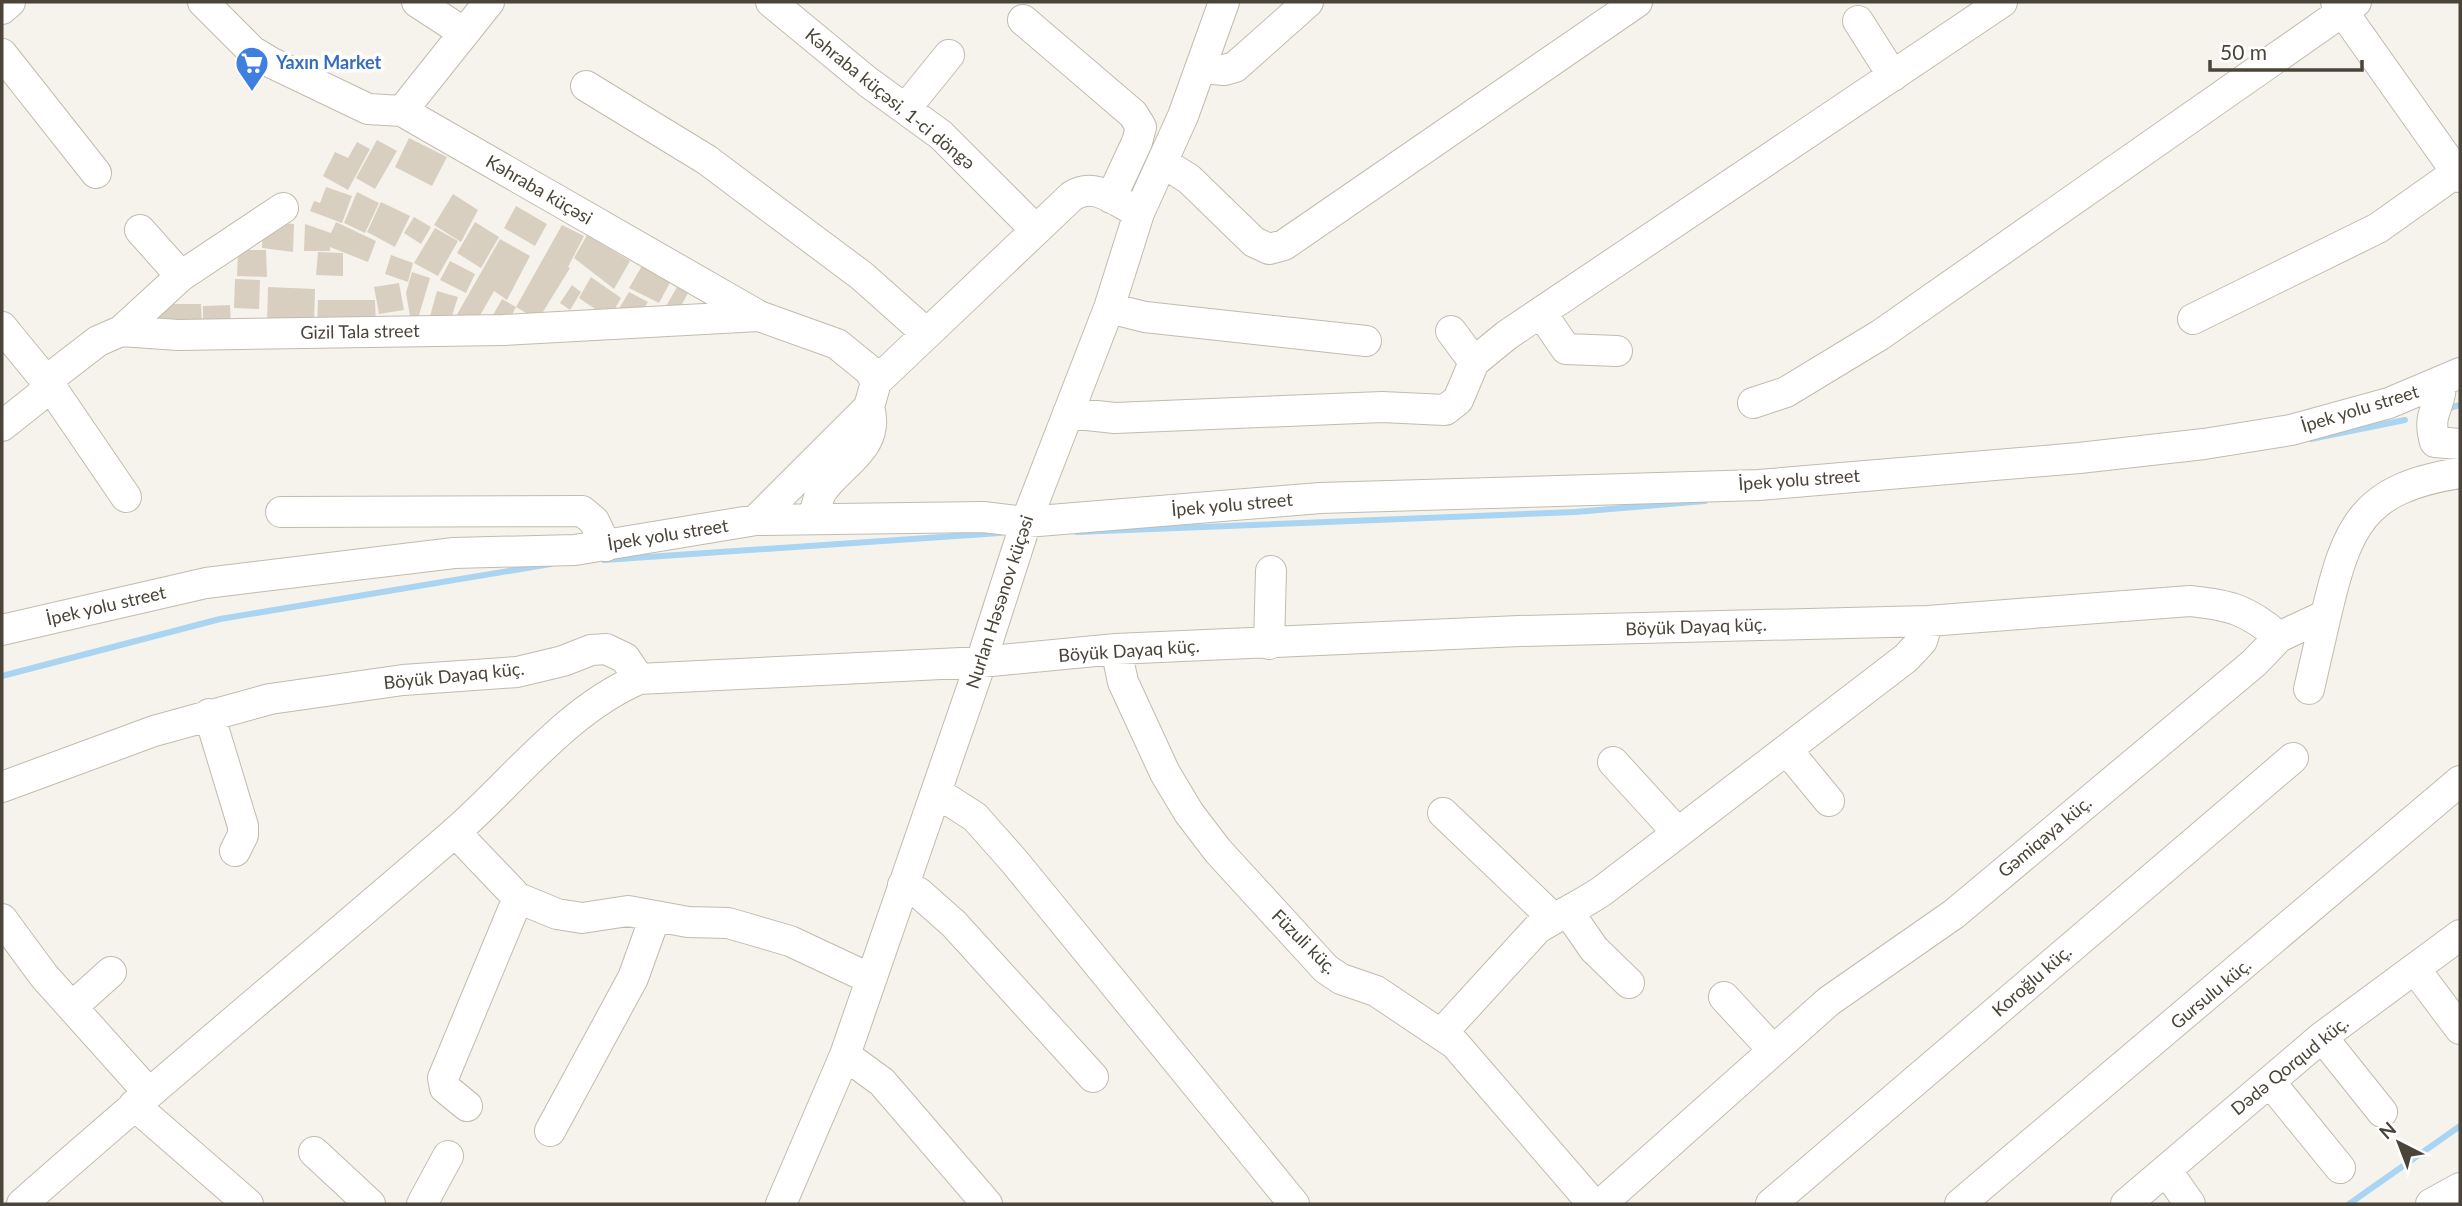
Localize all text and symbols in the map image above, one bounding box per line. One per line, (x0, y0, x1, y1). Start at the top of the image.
street label: Kəhraba küçəsi, 1-ci döngə (801, 23, 980, 173)
scale bar (2210, 28, 2362, 72)
text: 50 m (2220, 39, 2267, 64)
supermarket icon: Yaxın Market (233, 44, 271, 93)
place label: Yaxın Market (275, 51, 382, 73)
street label: Kəhraba küçəsi (482, 150, 597, 229)
street label: Gizil Tala street (300, 319, 420, 343)
street label: İpek yolu street (2298, 380, 2422, 436)
street label: İpek yolu street (1737, 464, 1861, 494)
street label: İpek yolu street (1170, 488, 1294, 520)
street label: Nurlan Həsənov küçəsi (961, 512, 1038, 691)
street label: İpek yolu street (606, 514, 730, 554)
street label: İpek yolu street (44, 580, 168, 629)
street label: Böyük Dayaq küç. (1625, 613, 1767, 639)
street label: Böyük Dayaq küç. (1058, 634, 1200, 666)
street label: Böyük Dayaq küç. (382, 657, 525, 693)
street label: Gəmiqaya küç. (1993, 791, 2096, 882)
street label: Füzuli küç. (1268, 904, 1342, 978)
street label: Koroğlu küç. (1987, 940, 2076, 1021)
street label: Gursulu küç. (2166, 953, 2255, 1033)
street label: Dədə Qorqud küç. (2226, 1011, 2353, 1119)
north arrow (2364, 1108, 2434, 1178)
text: N (2374, 1117, 2400, 1143)

